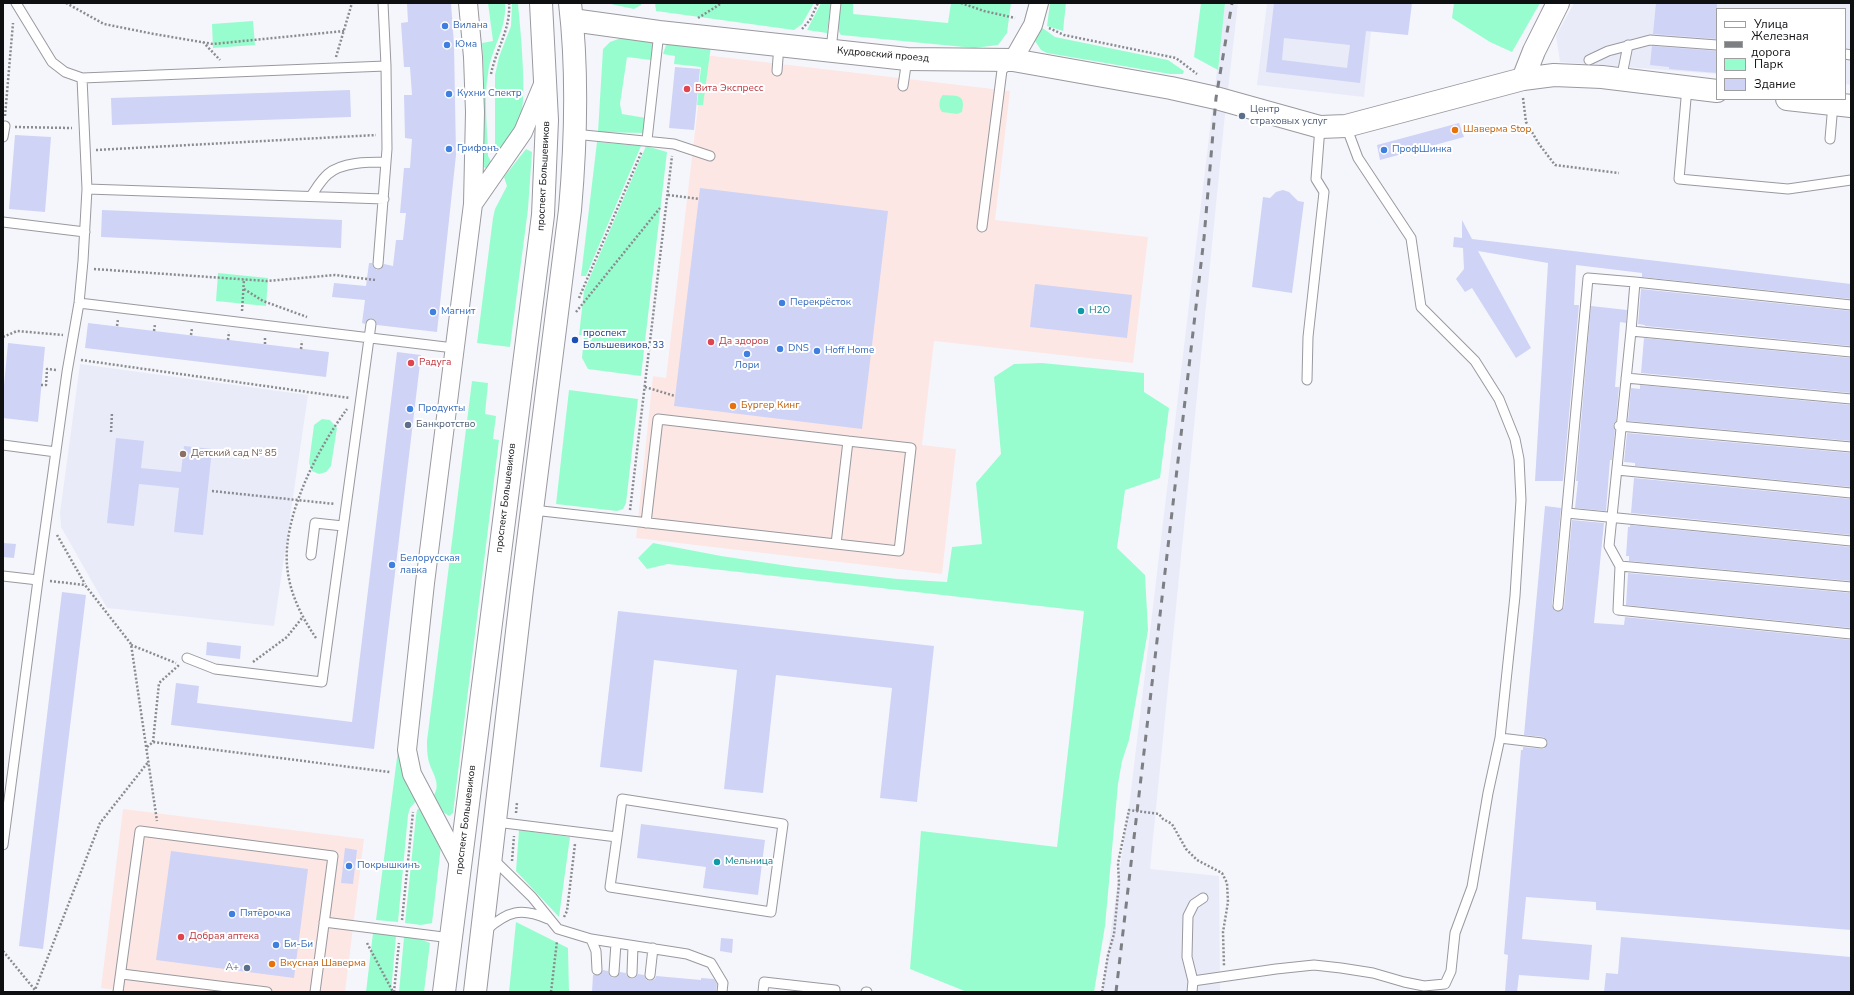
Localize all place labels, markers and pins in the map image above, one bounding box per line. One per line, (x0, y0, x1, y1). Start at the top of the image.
place label: Вилана (453, 20, 488, 32)
marker: Вилана (440, 21, 450, 31)
place label: Юма (455, 39, 477, 51)
marker: Юма (442, 40, 452, 50)
place label: Вита Экспресс (695, 83, 763, 95)
marker: Вита Экспресс (682, 84, 692, 94)
place label: Кухни Спектр (457, 88, 522, 100)
marker: Кухни Спектр (444, 89, 454, 99)
place label: Центр страховых услуг (1250, 104, 1327, 128)
marker: Центр страховых услуг (1237, 111, 1247, 121)
place label: Шаверма Stop (1463, 124, 1531, 136)
marker: Шаверма Stop (1450, 125, 1460, 135)
place label: Грифонъ (457, 143, 499, 155)
marker: Грифонъ (444, 144, 454, 154)
place label: ПрофШинка (1392, 144, 1452, 156)
marker: ПрофШинка (1379, 145, 1389, 155)
place label: Перекрёсток (790, 297, 851, 309)
marker: Перекрёсток (777, 298, 787, 308)
place label: H2O (1089, 305, 1110, 317)
place label: Магнит (441, 306, 475, 318)
marker: H2O (1076, 306, 1086, 316)
marker: Магнит (428, 307, 438, 317)
place label: проспект Большевиков, 33 (583, 328, 664, 352)
marker: проспект Большевиков, 33 (570, 335, 580, 345)
place label: Да здоров (719, 336, 768, 348)
marker: Да здоров (706, 337, 716, 347)
place label: DNS (788, 343, 809, 355)
marker: DNS (775, 344, 785, 354)
place label: Hoff Home (825, 345, 874, 357)
marker: Hoff Home (812, 346, 822, 356)
marker: Лори (742, 349, 752, 359)
place label: Радуга (419, 357, 452, 369)
marker: Радуга (406, 358, 416, 368)
place label: Лори (735, 360, 759, 372)
place label: Бургер Кинг (741, 400, 800, 412)
marker: Бургер Кинг (728, 401, 738, 411)
place label: Продукты (418, 403, 465, 415)
marker: Продукты (405, 404, 415, 414)
place label: Банкротство (416, 419, 475, 431)
marker: Банкротство (403, 420, 413, 430)
place label: Детский сад № 85 (191, 448, 277, 460)
marker: Детский сад № 85 (178, 449, 188, 459)
place label: Белорусская лавка (400, 553, 460, 576)
marker: Белорусская лавка (387, 560, 397, 570)
place label: Мельница (725, 856, 773, 868)
marker: Мельница (712, 857, 722, 867)
place label: Покрышкинъ (357, 860, 420, 872)
marker: Покрышкинъ (344, 861, 354, 871)
place label: Пятёрочка (240, 908, 291, 920)
marker: Пятёрочка (227, 909, 237, 919)
place label: Добрая аптека (189, 931, 259, 943)
marker: Добрая аптека (176, 932, 186, 942)
place label: Би-Би (284, 939, 313, 951)
marker: Би-Би (271, 940, 281, 950)
place label: Вкусная Шаверма (280, 958, 366, 970)
marker: Вкусная Шаверма (267, 959, 277, 969)
place label: А+ (226, 962, 239, 974)
marker: А+ (242, 963, 252, 973)

